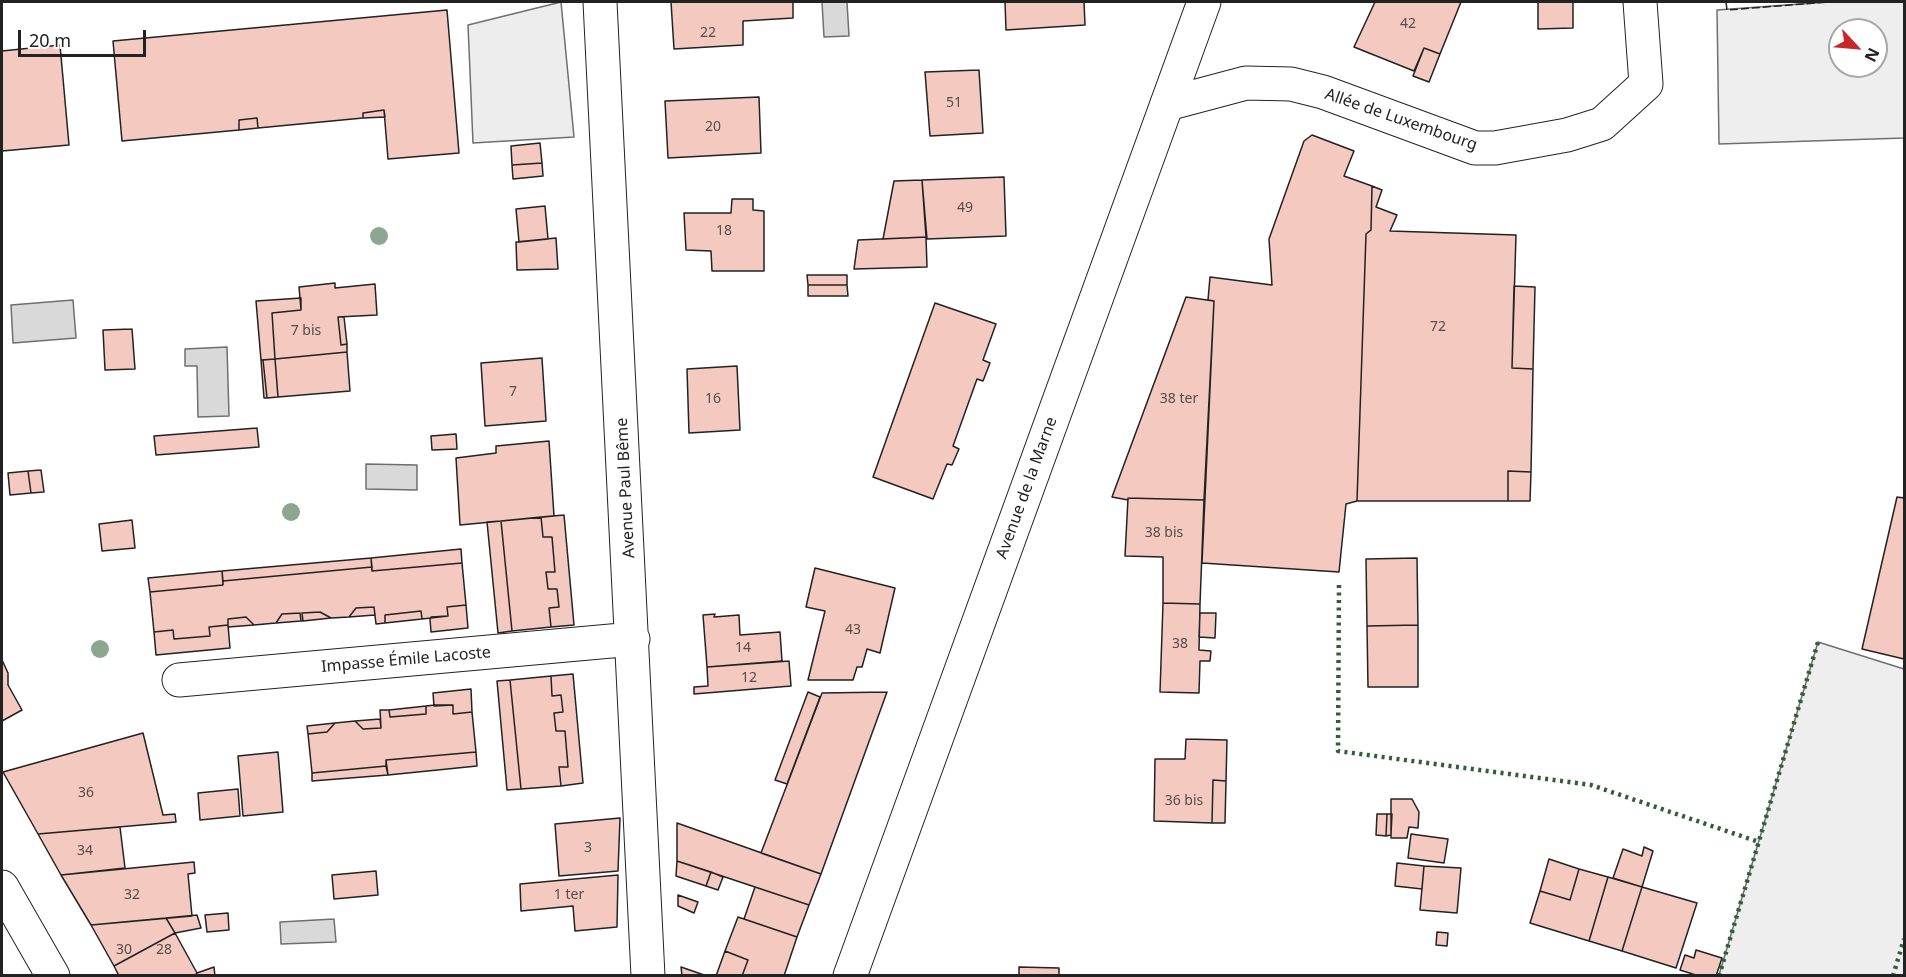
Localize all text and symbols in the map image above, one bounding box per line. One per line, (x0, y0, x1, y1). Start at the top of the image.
house number: 42 (1400, 16, 1416, 32)
scale bar (21, 18, 148, 56)
north arrow (1828, 18, 1888, 78)
house number: 22 (700, 25, 716, 41)
text: 20 m (29, 28, 71, 52)
text: N (1860, 44, 1885, 66)
street label: Allée de Luxembourg (1322, 85, 1480, 155)
house number: 51 (946, 95, 962, 111)
house number: 20 (705, 119, 721, 135)
house number: 49 (957, 200, 973, 216)
house number: 18 (716, 223, 732, 239)
house number: 72 (1430, 319, 1446, 335)
house number: 7 bis (291, 323, 321, 339)
house number: 7 (509, 384, 517, 400)
house number: 16 (705, 391, 721, 407)
house number: 38 ter (1160, 391, 1198, 407)
street label: Avenue de la Marne (992, 414, 1062, 562)
street label: Avenue Paul Bême (613, 417, 639, 559)
house number: 38 bis (1145, 525, 1183, 541)
house number: 43 (845, 622, 861, 638)
house number: 38 (1172, 636, 1188, 652)
house number: 14 (735, 640, 751, 656)
street label: Impasse Émile Lacoste (320, 643, 492, 677)
house number: 12 (741, 670, 757, 686)
house number: 36 (78, 785, 94, 801)
house number: 36 bis (1165, 793, 1203, 809)
house number: 3 (584, 840, 592, 856)
house number: 34 (77, 843, 93, 859)
house number: 32 (124, 887, 140, 903)
house number: 1 ter (554, 887, 584, 903)
house number: 30 (116, 942, 132, 958)
house number: 28 (156, 942, 172, 958)

